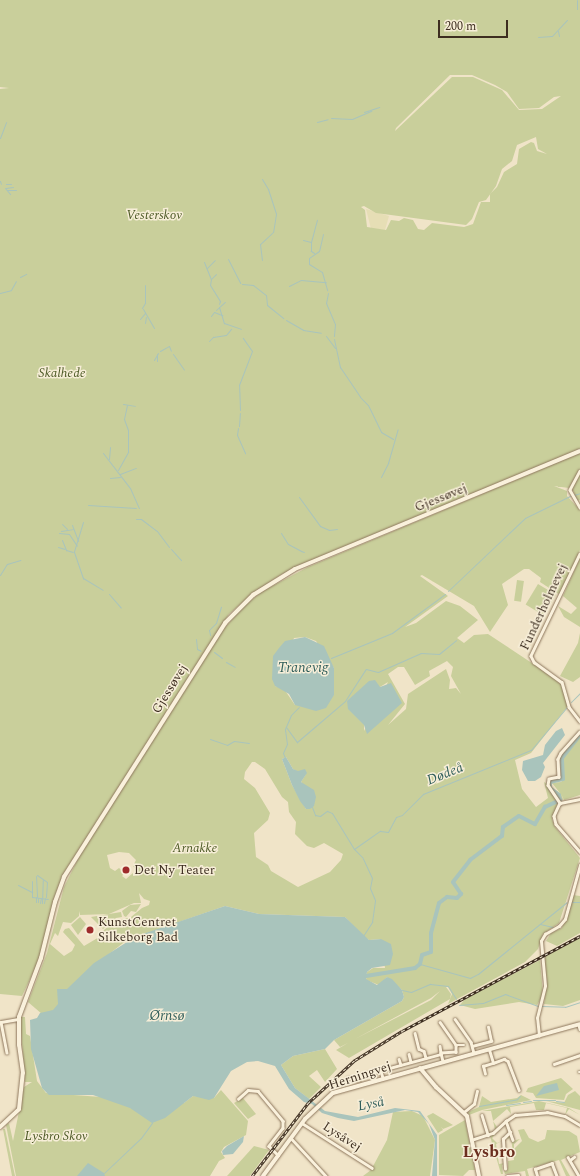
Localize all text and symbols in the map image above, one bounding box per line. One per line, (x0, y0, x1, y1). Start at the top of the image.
scale bar (440, 12, 510, 38)
text: 200 m (445, 17, 476, 36)
park label: Vesterskov (126, 207, 182, 223)
park label: Skalhede (38, 365, 86, 381)
street label: Gjessøvej (413, 480, 469, 516)
street label: Funderholmevej (517, 561, 571, 653)
water label: Tranevig (278, 660, 328, 676)
street label: Gjessøvej (149, 662, 191, 716)
water label: Dødeå (424, 759, 466, 789)
park label: Arnakke (173, 840, 217, 856)
place label: Det Ny Teater (134, 862, 215, 878)
marker: Det Ny Teater (121, 865, 131, 875)
place label: KunstCentret Silkeborg Bad (98, 915, 178, 946)
marker: KunstCentret Silkeborg Bad (85, 925, 95, 935)
water label: Ørnsø (149, 1008, 185, 1024)
street label: Herningvej (327, 1059, 393, 1093)
water label: Lyså (356, 1093, 386, 1115)
street label: Lysåvej (320, 1119, 364, 1155)
park label: Lysbro Skov (25, 1128, 87, 1144)
district label: Lysbro (463, 1143, 515, 1163)

